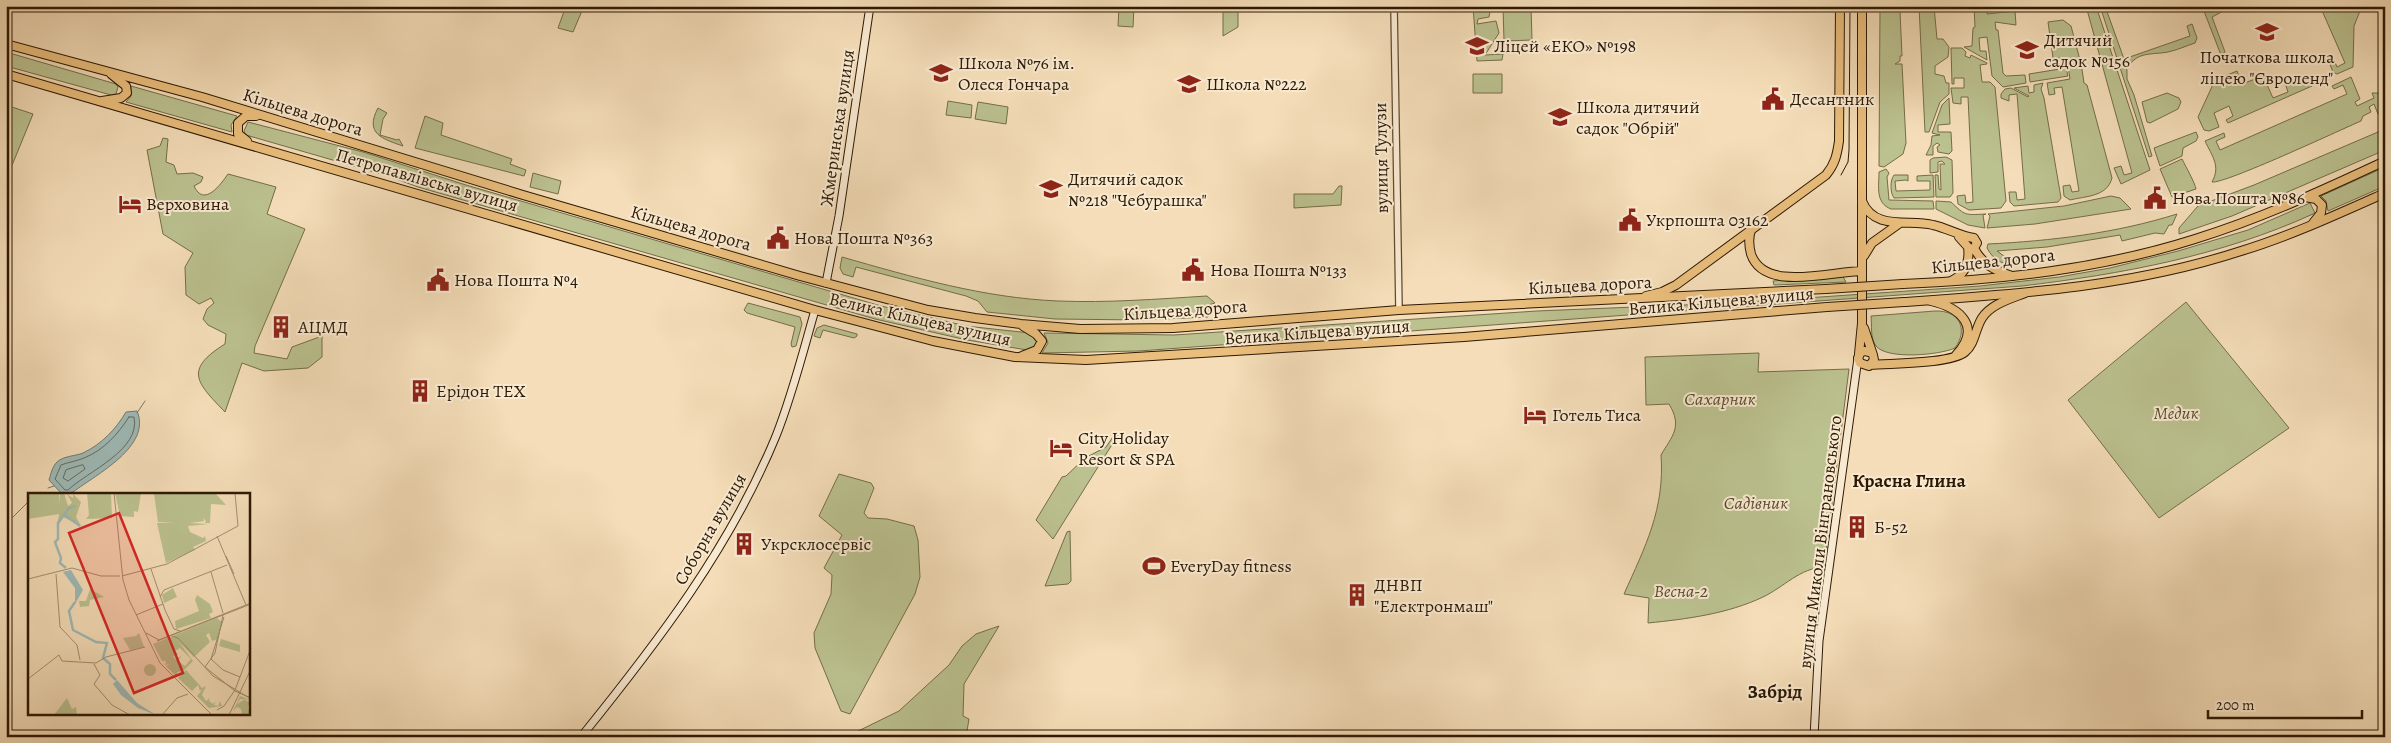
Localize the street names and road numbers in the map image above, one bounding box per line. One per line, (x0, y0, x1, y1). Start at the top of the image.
street label: Жмеринська вулиця (814, 48, 860, 208)
street label: Кільцева дорога (240, 82, 367, 142)
street label: вулиця Тулузи (1368, 102, 1394, 214)
street label: Петропавлівська вулиця (333, 143, 521, 217)
street label: Кільцева дорога (628, 199, 755, 257)
street label: Кільцева дорога (1930, 242, 2057, 279)
street label: Кільцева дорога (1527, 270, 1653, 300)
street label: Велика Кільцева вулиця (1627, 281, 1815, 321)
street label: Велика Кільцева вулиця (827, 286, 1013, 352)
street label: Кільцева дорога (1122, 294, 1249, 326)
street label: Велика Кільцева вулиця (1223, 314, 1411, 350)
street label: вулиця Миколи Вінграновського (1793, 414, 1847, 670)
street label: Соборна вулиця (668, 469, 752, 589)

